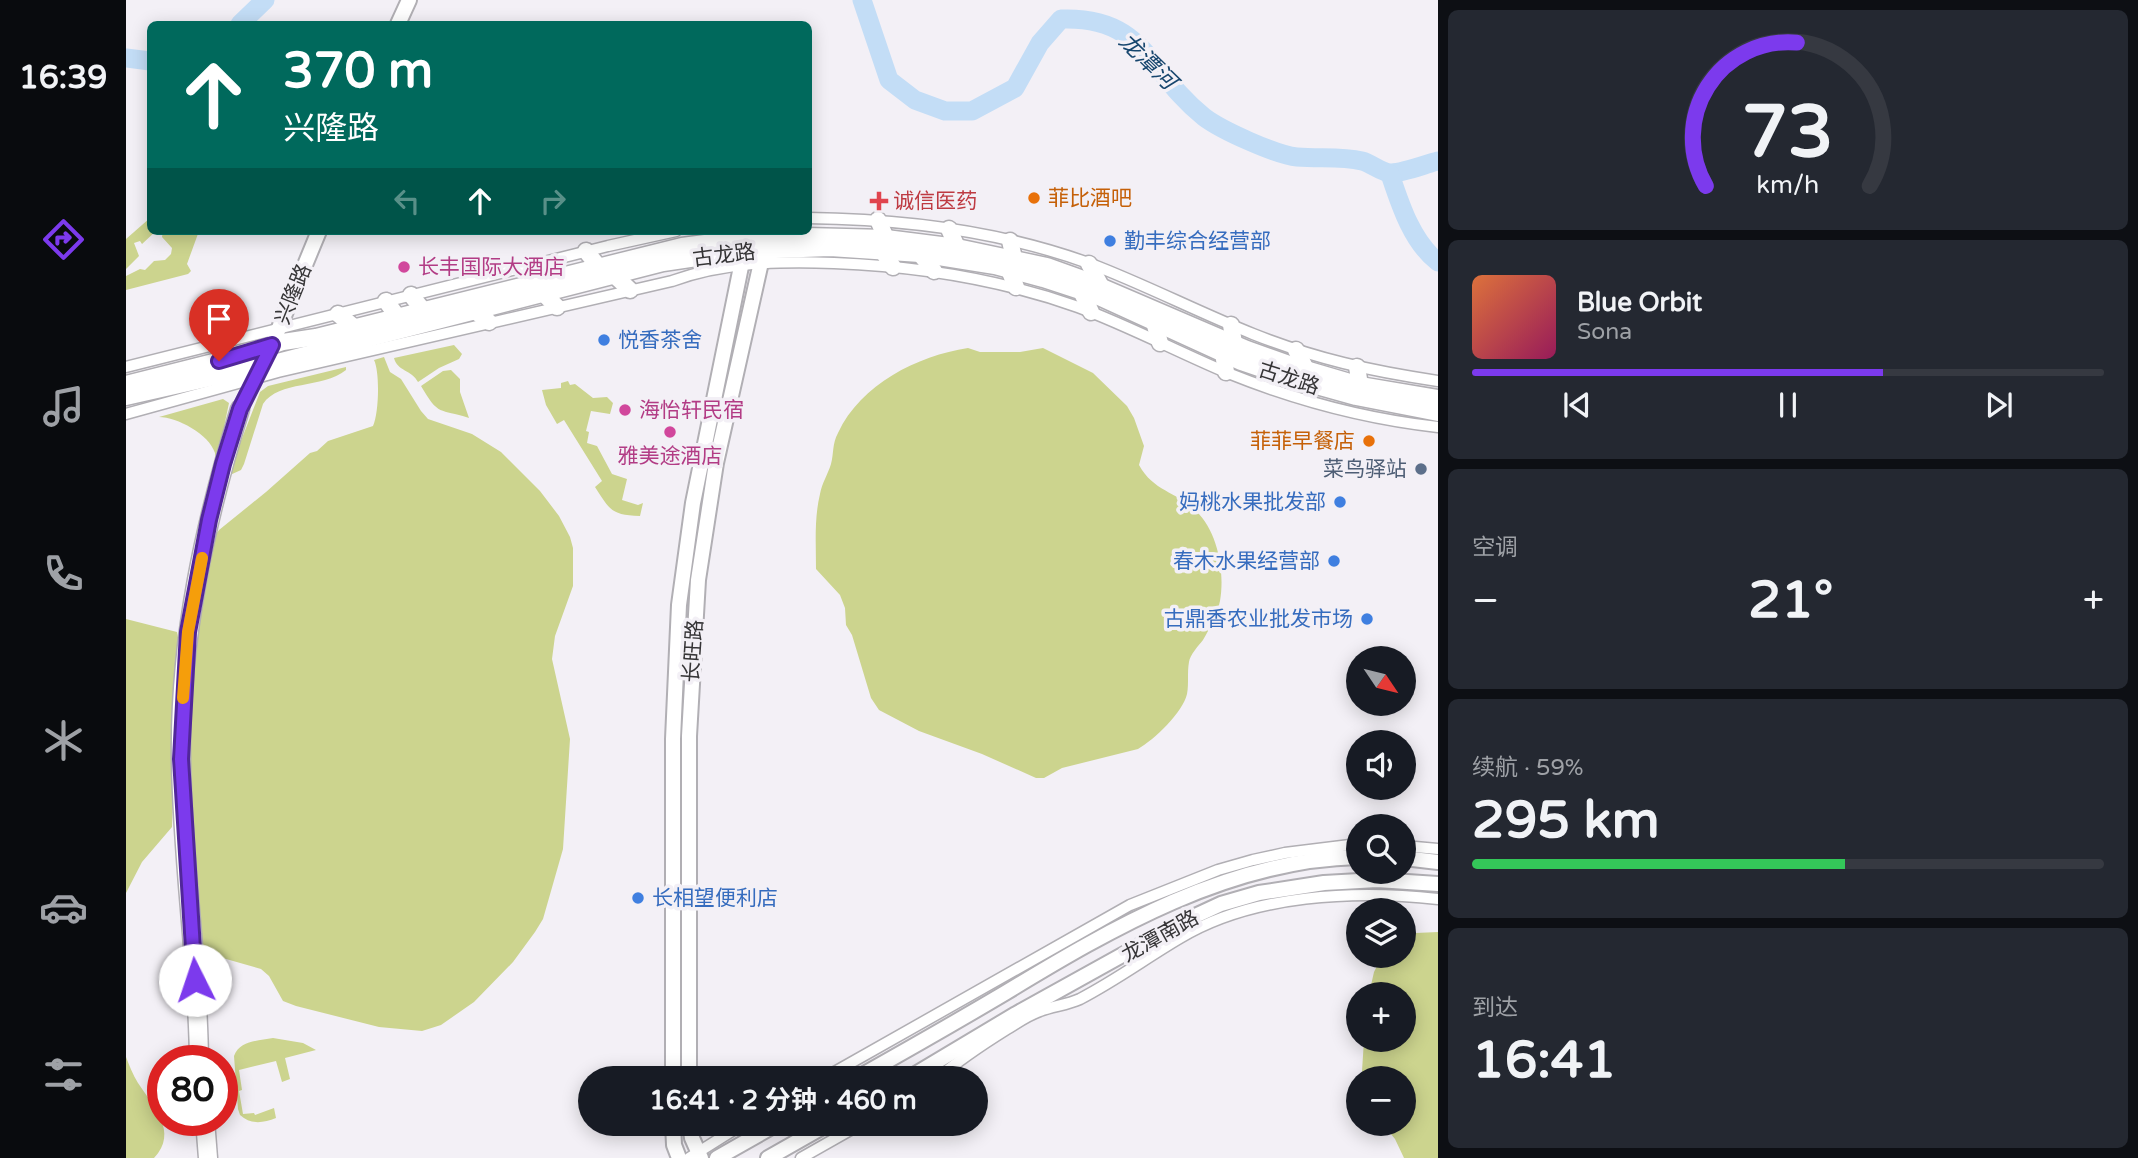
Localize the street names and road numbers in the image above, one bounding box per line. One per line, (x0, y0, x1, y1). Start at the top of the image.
street label: 古龙路 (691, 239, 757, 272)
street label: 兴隆路 (270, 260, 317, 328)
street label: 古龙路 (1255, 357, 1323, 400)
street label: 长旺路 (679, 619, 708, 683)
street label: 龙潭南路 (1117, 905, 1203, 968)

